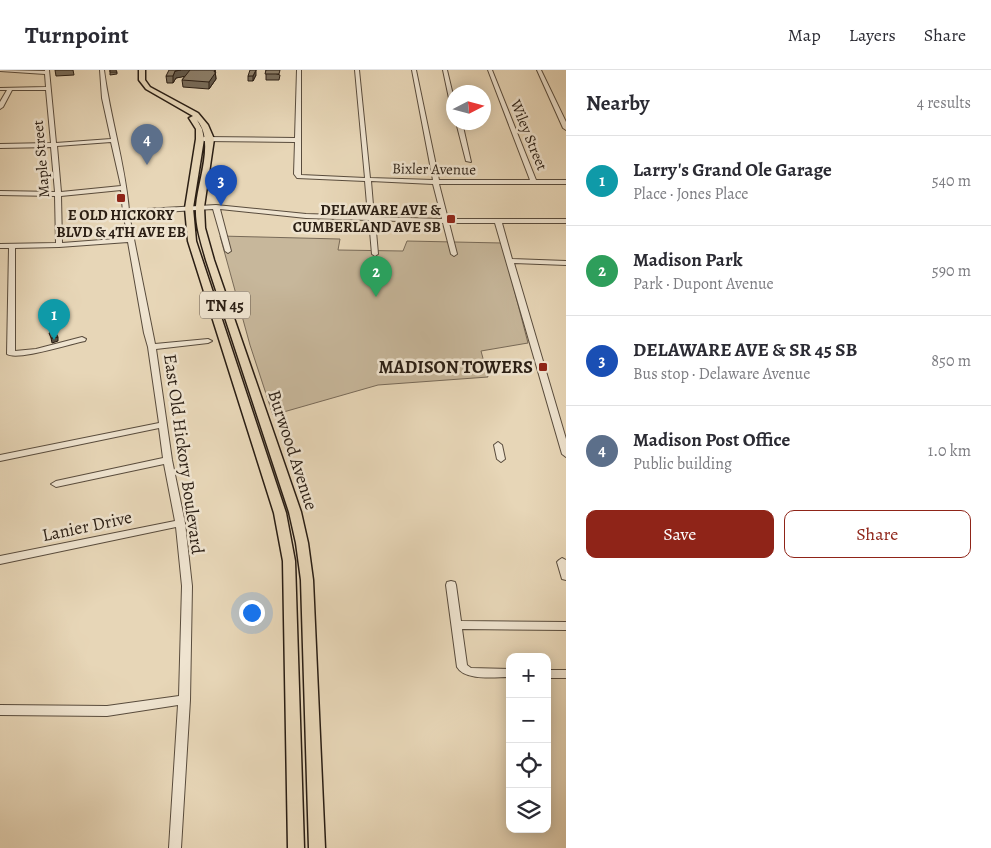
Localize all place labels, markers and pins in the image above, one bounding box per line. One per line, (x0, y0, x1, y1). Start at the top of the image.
pin: 4 (131, 124, 163, 165)
pin: 3 (205, 165, 237, 206)
marker: E OLD HICKORY BLVD & 4TH AVE EB (115, 192, 127, 204)
place label: DELAWARE AVE & CUMBERLAND AVE SB (293, 200, 441, 237)
place label: E OLD HICKORY BLVD & 4TH AVE EB (56, 205, 186, 242)
marker: DELAWARE AVE & CUMBERLAND AVE SB (445, 213, 457, 225)
pin: 2 (360, 256, 392, 297)
pin: 1 (38, 299, 70, 340)
place label: MADISON TOWERS (378, 355, 533, 379)
marker: MADISON TOWERS (537, 361, 549, 373)

